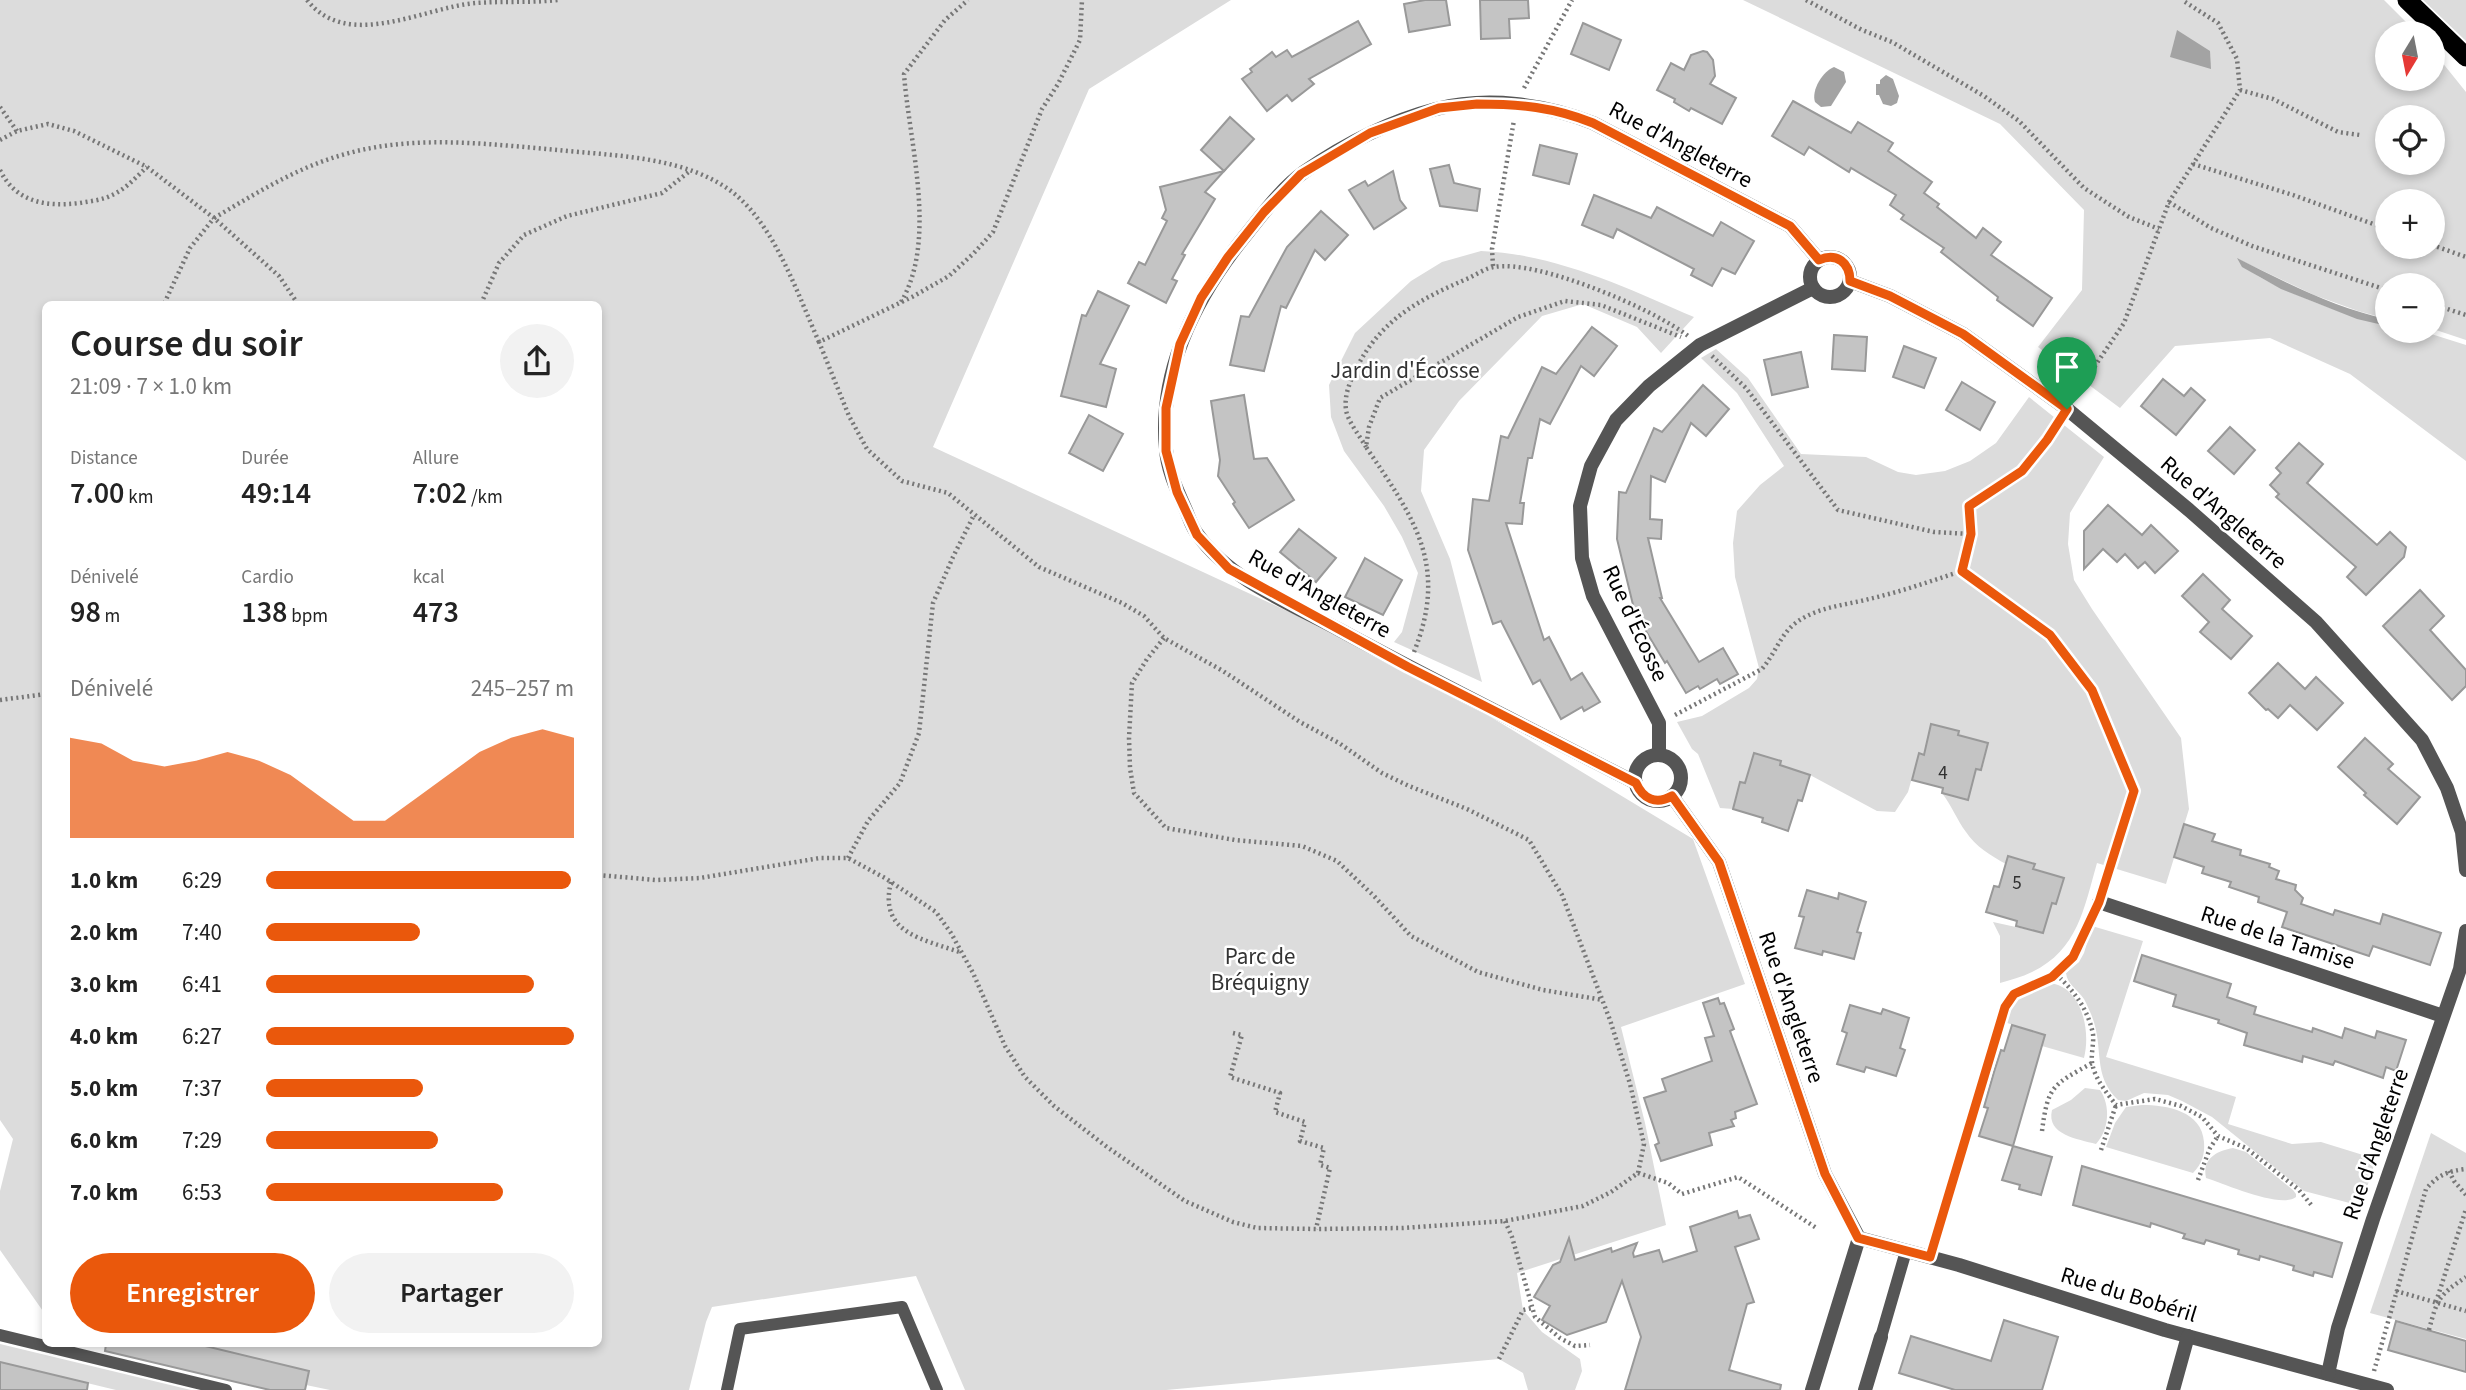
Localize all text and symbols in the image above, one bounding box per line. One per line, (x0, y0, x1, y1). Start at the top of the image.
north arrow (2375, 21, 2445, 91)
map controls (2375, 21, 2445, 343)
street label: Rue d'Angleterre (1603, 93, 1759, 196)
button: locate (2375, 105, 2445, 175)
button: + (2375, 189, 2445, 259)
button: − (2375, 273, 2445, 343)
text: Course du soir (70, 317, 303, 371)
button: share (500, 324, 574, 398)
pin (2037, 337, 2097, 409)
icon: arrive (2048, 348, 2086, 386)
park label: Jardin d'Écosse (1330, 354, 1480, 387)
text: 21:09 · 7 × 1.0 km (70, 370, 232, 403)
text: Distance (70, 445, 138, 472)
text: Durée (241, 445, 289, 472)
text: Allure (413, 445, 459, 472)
street label: Rue d'Angleterre (2153, 448, 2294, 577)
text: 7.00 (70, 472, 124, 515)
text: 49:14 (241, 472, 311, 515)
text: 7:02 (413, 472, 467, 515)
text: km (124, 484, 153, 511)
text: /km (467, 484, 503, 511)
street label: Rue d'Angleterre (1242, 541, 1397, 646)
street label: Rue d'Écosse (1594, 560, 1677, 687)
text: Dénivelé (70, 564, 139, 591)
text: Cardio (241, 564, 294, 591)
text: kcal (413, 564, 445, 591)
text: 98 (70, 591, 101, 634)
text: 138 (241, 591, 288, 634)
text: 473 (413, 591, 459, 634)
text: m (101, 603, 120, 630)
text: bpm (288, 603, 328, 630)
text: Dénivelé (70, 672, 153, 705)
text: 245–257 m (471, 672, 574, 705)
house number: 4 (1938, 760, 1948, 787)
text: 1.0 km (70, 864, 138, 897)
text: 6:29 (182, 864, 222, 897)
house number: 5 (2012, 870, 2022, 897)
street label: Rue de la Tamise (2196, 897, 2359, 978)
text: 2.0 km (70, 916, 138, 949)
text: 7:40 (182, 916, 222, 949)
street label: Rue d'Angleterre (1750, 927, 1833, 1087)
park label: Parc de Bréquigny (1211, 940, 1310, 999)
text: 3.0 km (70, 968, 138, 1001)
text: 6:41 (182, 968, 222, 1001)
text: 4.0 km (70, 1020, 138, 1053)
text: 6:27 (182, 1020, 222, 1053)
street label: Rue d'Angleterre (2334, 1064, 2417, 1224)
text: 5.0 km (70, 1072, 138, 1105)
text: 7:37 (182, 1072, 222, 1105)
text: 6.0 km (70, 1124, 138, 1157)
text: 7:29 (182, 1124, 222, 1157)
text: 7.0 km (70, 1176, 138, 1209)
text: 6:53 (182, 1176, 222, 1209)
button: Enregistrer (70, 1253, 315, 1333)
button: Partager (329, 1253, 574, 1333)
street label: Rue du Bobéril (2057, 1258, 2201, 1331)

